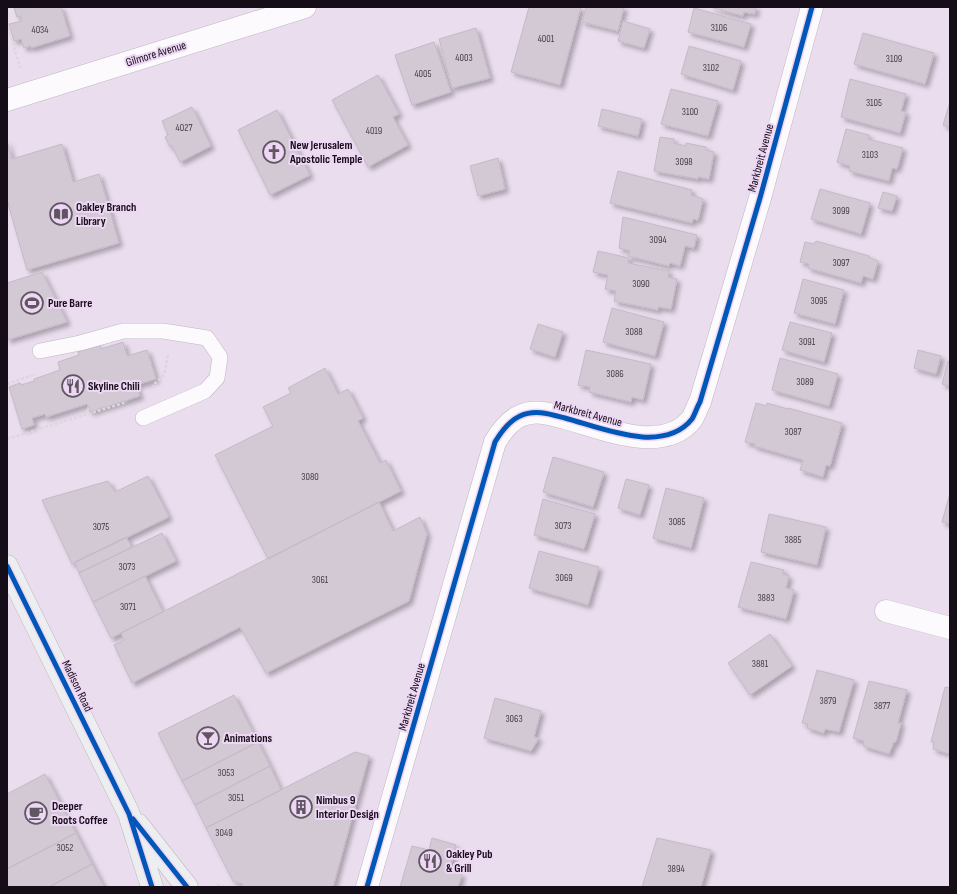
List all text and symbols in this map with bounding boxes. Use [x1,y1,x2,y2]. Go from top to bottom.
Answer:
house number: 3106 [711,22,727,34]
house number: 4034 [31,24,49,36]
house number: 4001 [538,33,555,45]
street label: Gilmore Avenue [124,38,188,70]
house number: 4003 [455,52,473,64]
house number: 3109 [886,53,902,65]
house number: 3102 [703,62,719,74]
house number: 4005 [414,68,432,80]
house number: 3105 [866,97,882,109]
house number: 3100 [682,106,698,118]
house number: 4027 [176,122,192,134]
street label: Markbreit Avenue [745,122,777,194]
house number: 4019 [366,125,382,137]
place label: New Jerusalem Apostolic Temple [289,138,362,167]
church icon: New Jerusalem Apostolic Temple [261,139,287,165]
house number: 3103 [862,149,878,161]
house number: 3098 [675,156,693,168]
place label: Oakley Branch Library [76,200,136,229]
library icon: Oakley Branch Library [48,201,74,227]
house number: 3099 [832,205,850,217]
house number: 3094 [649,234,667,246]
house number: 3097 [832,257,850,269]
house number: 3090 [632,278,650,290]
sports icon: Pure Barre [19,290,45,316]
house number: 3095 [810,295,828,307]
place label: Pure Barre [48,296,92,311]
house number: 3088 [625,326,643,338]
house number: 3091 [799,336,816,348]
house number: 3086 [606,368,624,380]
restaurant icon: Skyline Chili [60,373,86,399]
house number: 3089 [796,376,814,388]
place label: Skyline Chili [88,379,140,394]
street label: Markbreit Avenue [552,398,624,430]
house number: 3087 [785,426,802,438]
house number: 3080 [301,471,319,483]
house number: 3085 [668,516,686,528]
house number: 3073 [555,520,571,532]
house number: 3075 [93,521,109,533]
house number: 3885 [785,534,801,546]
house number: 3073 [119,561,135,573]
house number: 3069 [555,572,573,584]
house number: 3061 [312,574,329,586]
house number: 3883 [757,592,775,604]
house number: 3071 [120,601,137,613]
street label: Madison Road [58,658,96,714]
house number: 3881 [752,658,769,670]
street label: Markbreit Avenue [395,661,429,733]
house number: 3879 [820,695,836,707]
house number: 3877 [874,700,890,712]
house number: 3063 [505,713,523,725]
bar icon: Animations [195,725,221,751]
place label: Animations [223,731,272,746]
house number: 3053 [218,767,234,779]
house number: 3051 [228,792,245,804]
place label: Nimbus 9 Interior Design [316,793,379,822]
building icon: Nimbus 9 Interior Design [288,794,314,820]
place label: Deeper Roots Coffee [52,799,108,828]
cafe icon: Deeper Roots Coffee [23,800,49,826]
house number: 3049 [215,827,233,839]
house number: 3052 [57,842,73,854]
place label: Oakley Pub & Grill [446,847,492,876]
restaurant icon: Oakley Pub & Grill [417,848,443,874]
house number: 3894 [667,863,685,875]

